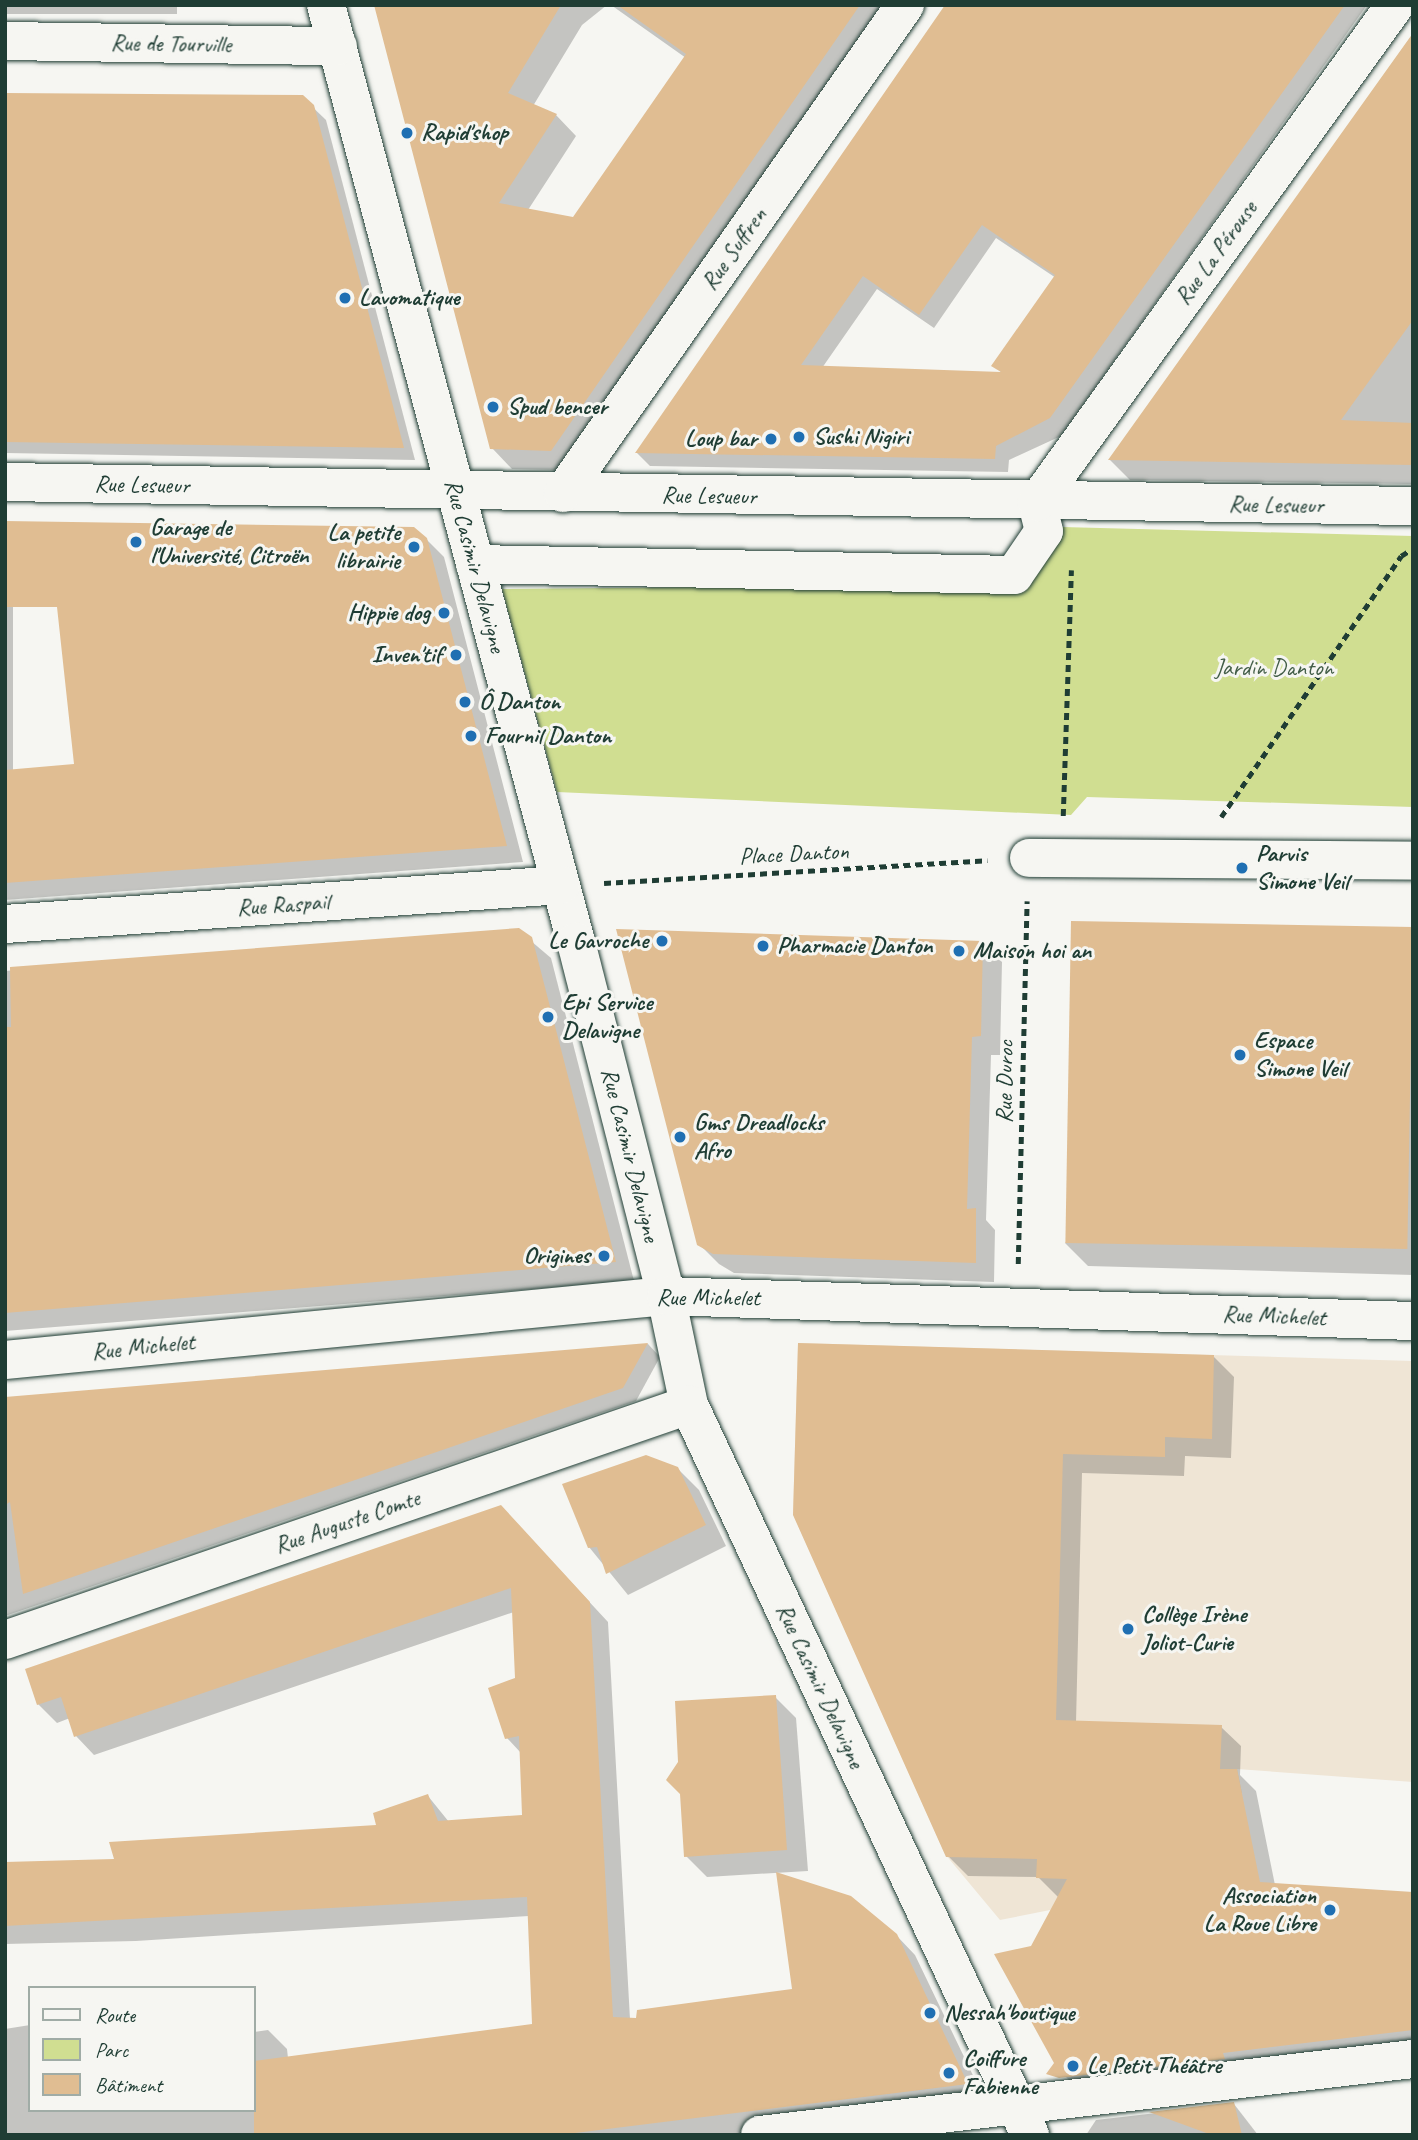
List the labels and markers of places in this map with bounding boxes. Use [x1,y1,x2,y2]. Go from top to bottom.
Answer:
place label: Rapid'shop [421,119,508,147]
marker: Rapid'shop [399,125,415,141]
place label: Lavomatique [359,284,459,312]
marker: Lavomatique [337,290,353,306]
place label: Spud bencer [507,393,608,421]
marker: Spud bencer [485,399,501,415]
place label: Sushi Nigiri [813,423,910,451]
place label: Loup bar [685,425,757,453]
marker: Sushi Nigiri [791,429,807,445]
marker: Loup bar [763,431,779,447]
place label: Garage de l'Université, Citroën [150,514,309,570]
place label: La petite librairie [328,519,400,575]
marker: Garage de l'Université, Citroën [128,534,144,550]
marker: La petite librairie [406,539,422,555]
place label: Hippie dog [348,599,430,627]
marker: Hippie dog [436,605,452,621]
place label: Inven'tif [372,641,442,669]
marker: Inven'tif [448,647,464,663]
place label: Ô Danton [479,688,560,716]
marker: Ô Danton [457,694,473,710]
place label: Fournil Danton [485,722,611,750]
marker: Fournil Danton [463,728,479,744]
place label: Parvis Simone Veil [1256,840,1348,896]
marker: Parvis Simone Veil [1234,860,1250,876]
place label: Le Gavroche [548,927,648,955]
place label: Pharmacie Danton [777,932,933,960]
marker: Le Gavroche [654,933,670,949]
place label: Maison hoi an [973,937,1092,965]
marker: Pharmacie Danton [755,938,771,954]
marker: Maison hoi an [951,943,967,959]
place label: Epi Service Delavigne [562,989,652,1045]
marker: Epi Service Delavigne [540,1009,556,1025]
place label: Espace Simone Veil [1254,1027,1346,1083]
marker: Espace Simone Veil [1232,1047,1248,1063]
place label: Gms Dreadlocks Afro [694,1109,824,1165]
marker: Gms Dreadlocks Afro [672,1129,688,1145]
place label: Origines [524,1242,590,1270]
marker: Origines [596,1248,612,1264]
place label: Collège Irène Joliot-Curie [1142,1601,1246,1657]
marker: Collège Irène Joliot-Curie [1120,1621,1136,1637]
place label: Association La Roue Libre [1203,1882,1316,1938]
marker: Association La Roue Libre [1322,1902,1338,1918]
place label: Nessah'boutique [944,1999,1074,2027]
marker: Nessah'boutique [922,2005,938,2021]
place label: Coiffure Fabienne [963,2045,1038,2101]
place label: Le Petit Théâtre [1087,2052,1222,2080]
marker: Le Petit Théâtre [1065,2058,1081,2074]
marker: Coiffure Fabienne [941,2065,957,2081]

